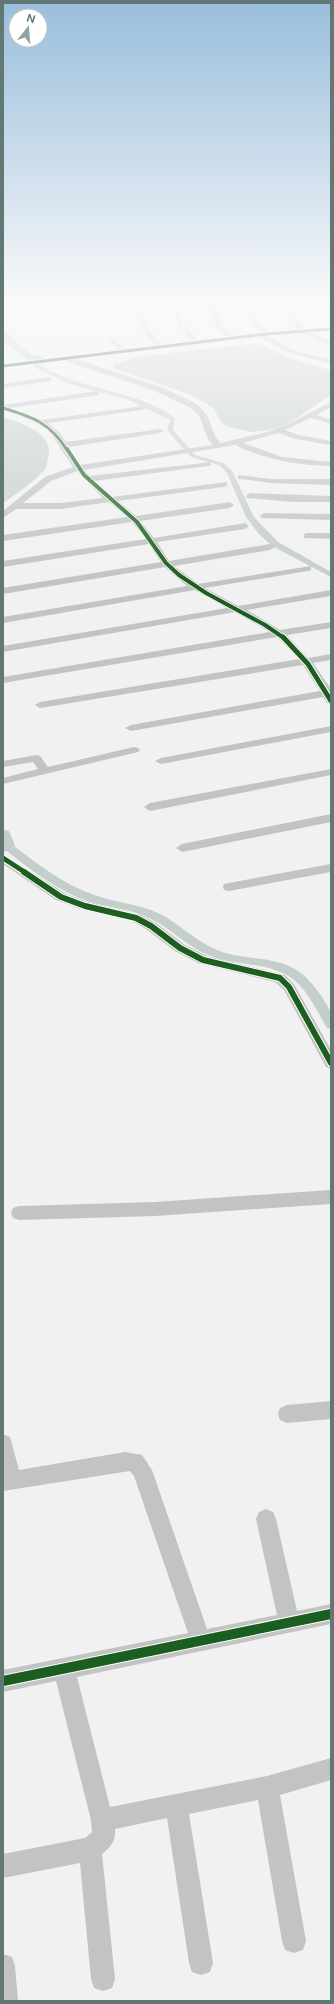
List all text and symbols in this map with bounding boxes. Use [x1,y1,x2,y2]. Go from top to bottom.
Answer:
north arrow [8,8,48,48]
text: N [25,11,37,25]

